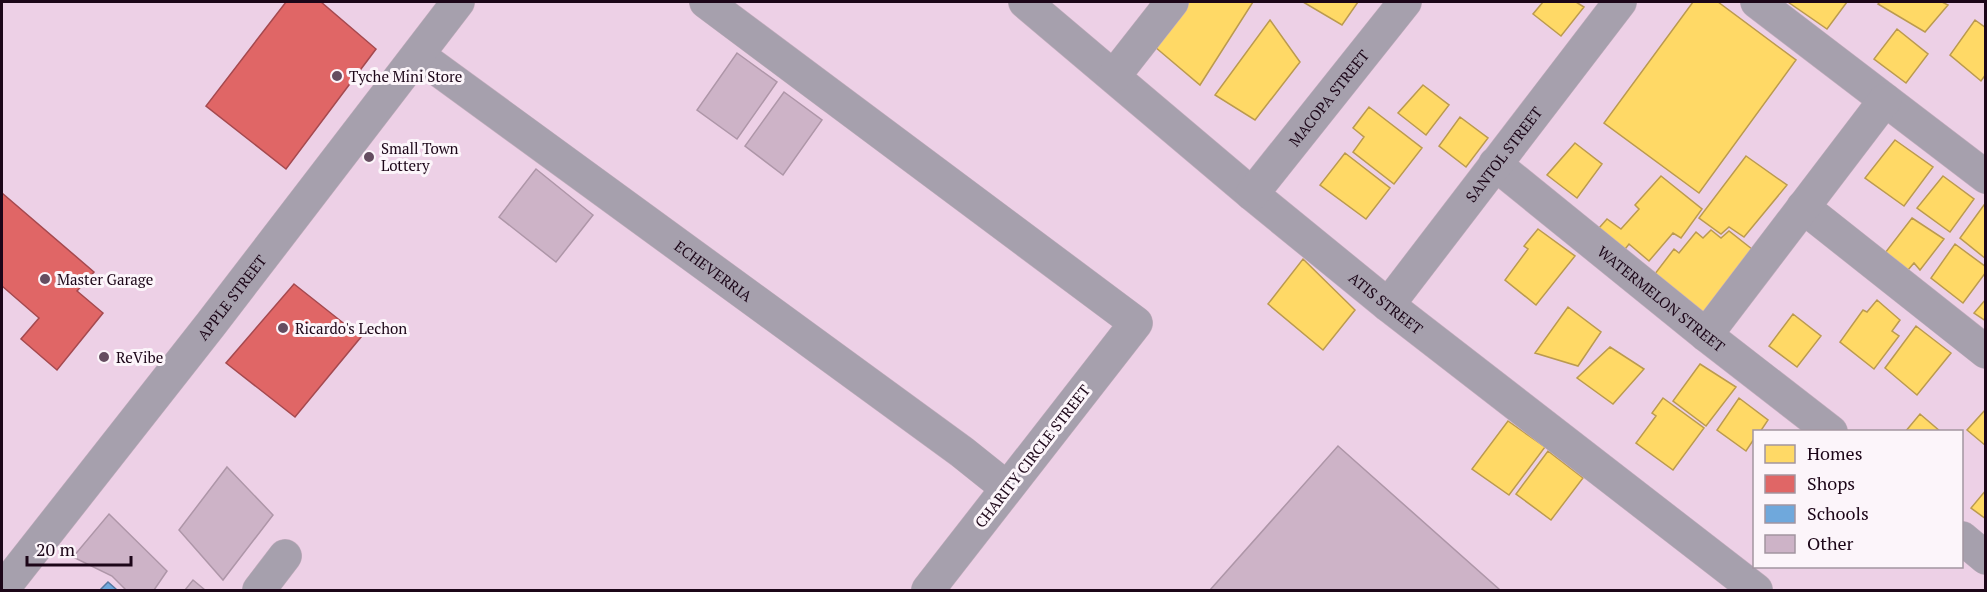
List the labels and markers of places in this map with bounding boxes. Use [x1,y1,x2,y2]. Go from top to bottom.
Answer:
place label: Tyche Mini Store [349,66,462,86]
marker: Tyche Mini Store [330,69,344,83]
place label: Small Town Lottery [381,138,459,175]
marker: Small Town Lottery [362,150,376,164]
place label: Master Garage [57,269,153,289]
marker: Master Garage [38,272,52,286]
place label: Ricardo's Lechon [295,318,407,338]
marker: Ricardo's Lechon [276,321,290,335]
place label: ReVibe [116,347,163,367]
marker: ReVibe [97,350,111,364]

